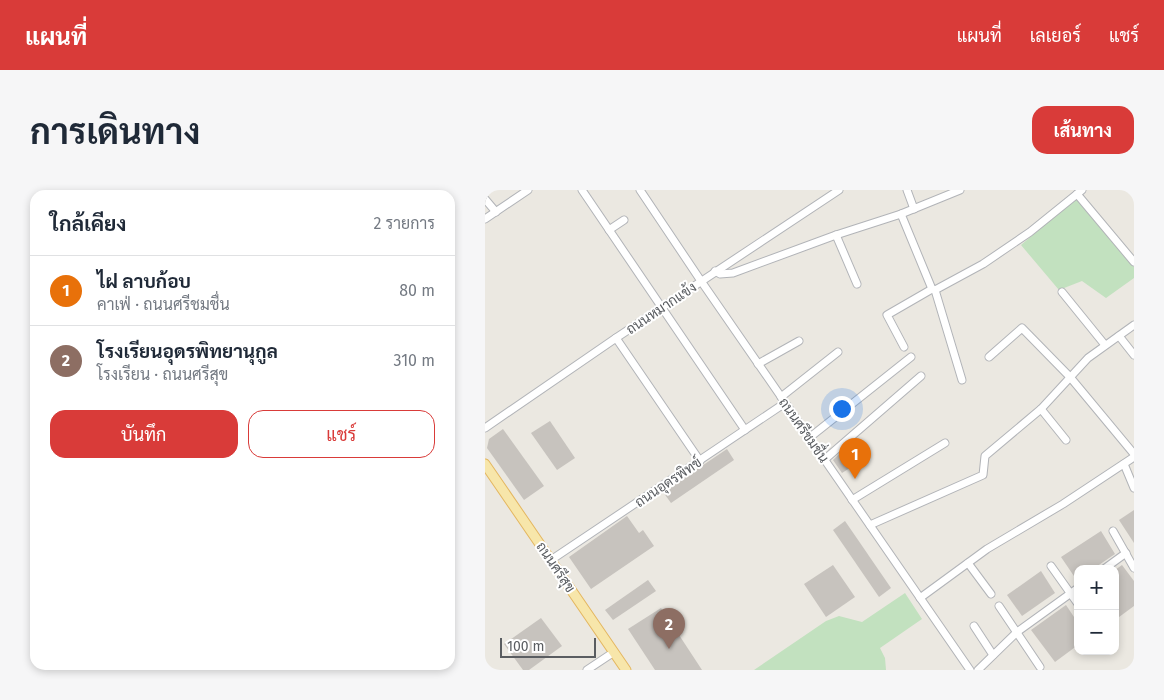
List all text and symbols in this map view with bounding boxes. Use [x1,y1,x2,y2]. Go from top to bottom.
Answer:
text: แผนที่ [25,23,87,51]
text: แผนที่ [957,25,1002,47]
text: เลเยอร์ [1030,25,1081,47]
text: แชร์ [1109,25,1139,47]
button: เส้นทาง [1032,106,1134,154]
text: การเดินทาง [30,111,200,153]
text: ใกล้เคียง [50,211,126,237]
text: 2 รายการ [373,214,435,233]
text: ไฝ ลาบก้อบ [97,270,191,293]
street label: ถนนหมากแข้ง [622,278,700,338]
text: 1 [62,281,70,300]
text: 80 m [399,281,435,300]
text: คาเฟ่ · ถนนศรีชมชื่น [97,295,230,314]
text: โรงเรียนอุดรพิทยานุกูล [97,340,278,363]
text: 2 [62,351,70,370]
text: 310 m [394,351,435,370]
text: โรงเรียน · ถนนศรีสุข [97,365,228,384]
street label: ถนนศรีชมชื่น [775,392,836,466]
your location [829,396,855,422]
button: บันทึก [50,410,238,458]
button: แชร์ [248,410,435,458]
pin: 1 [839,438,871,479]
street label: ถนนอุดรพิทข์ [631,453,705,512]
street label: ถนนศรีสุข [532,538,580,596]
map controls [1074,565,1119,655]
button: + [1074,565,1119,610]
pin: 2 [653,608,685,649]
button: − [1074,610,1119,655]
scale bar [500,635,596,658]
text: 100 m [507,638,544,655]

